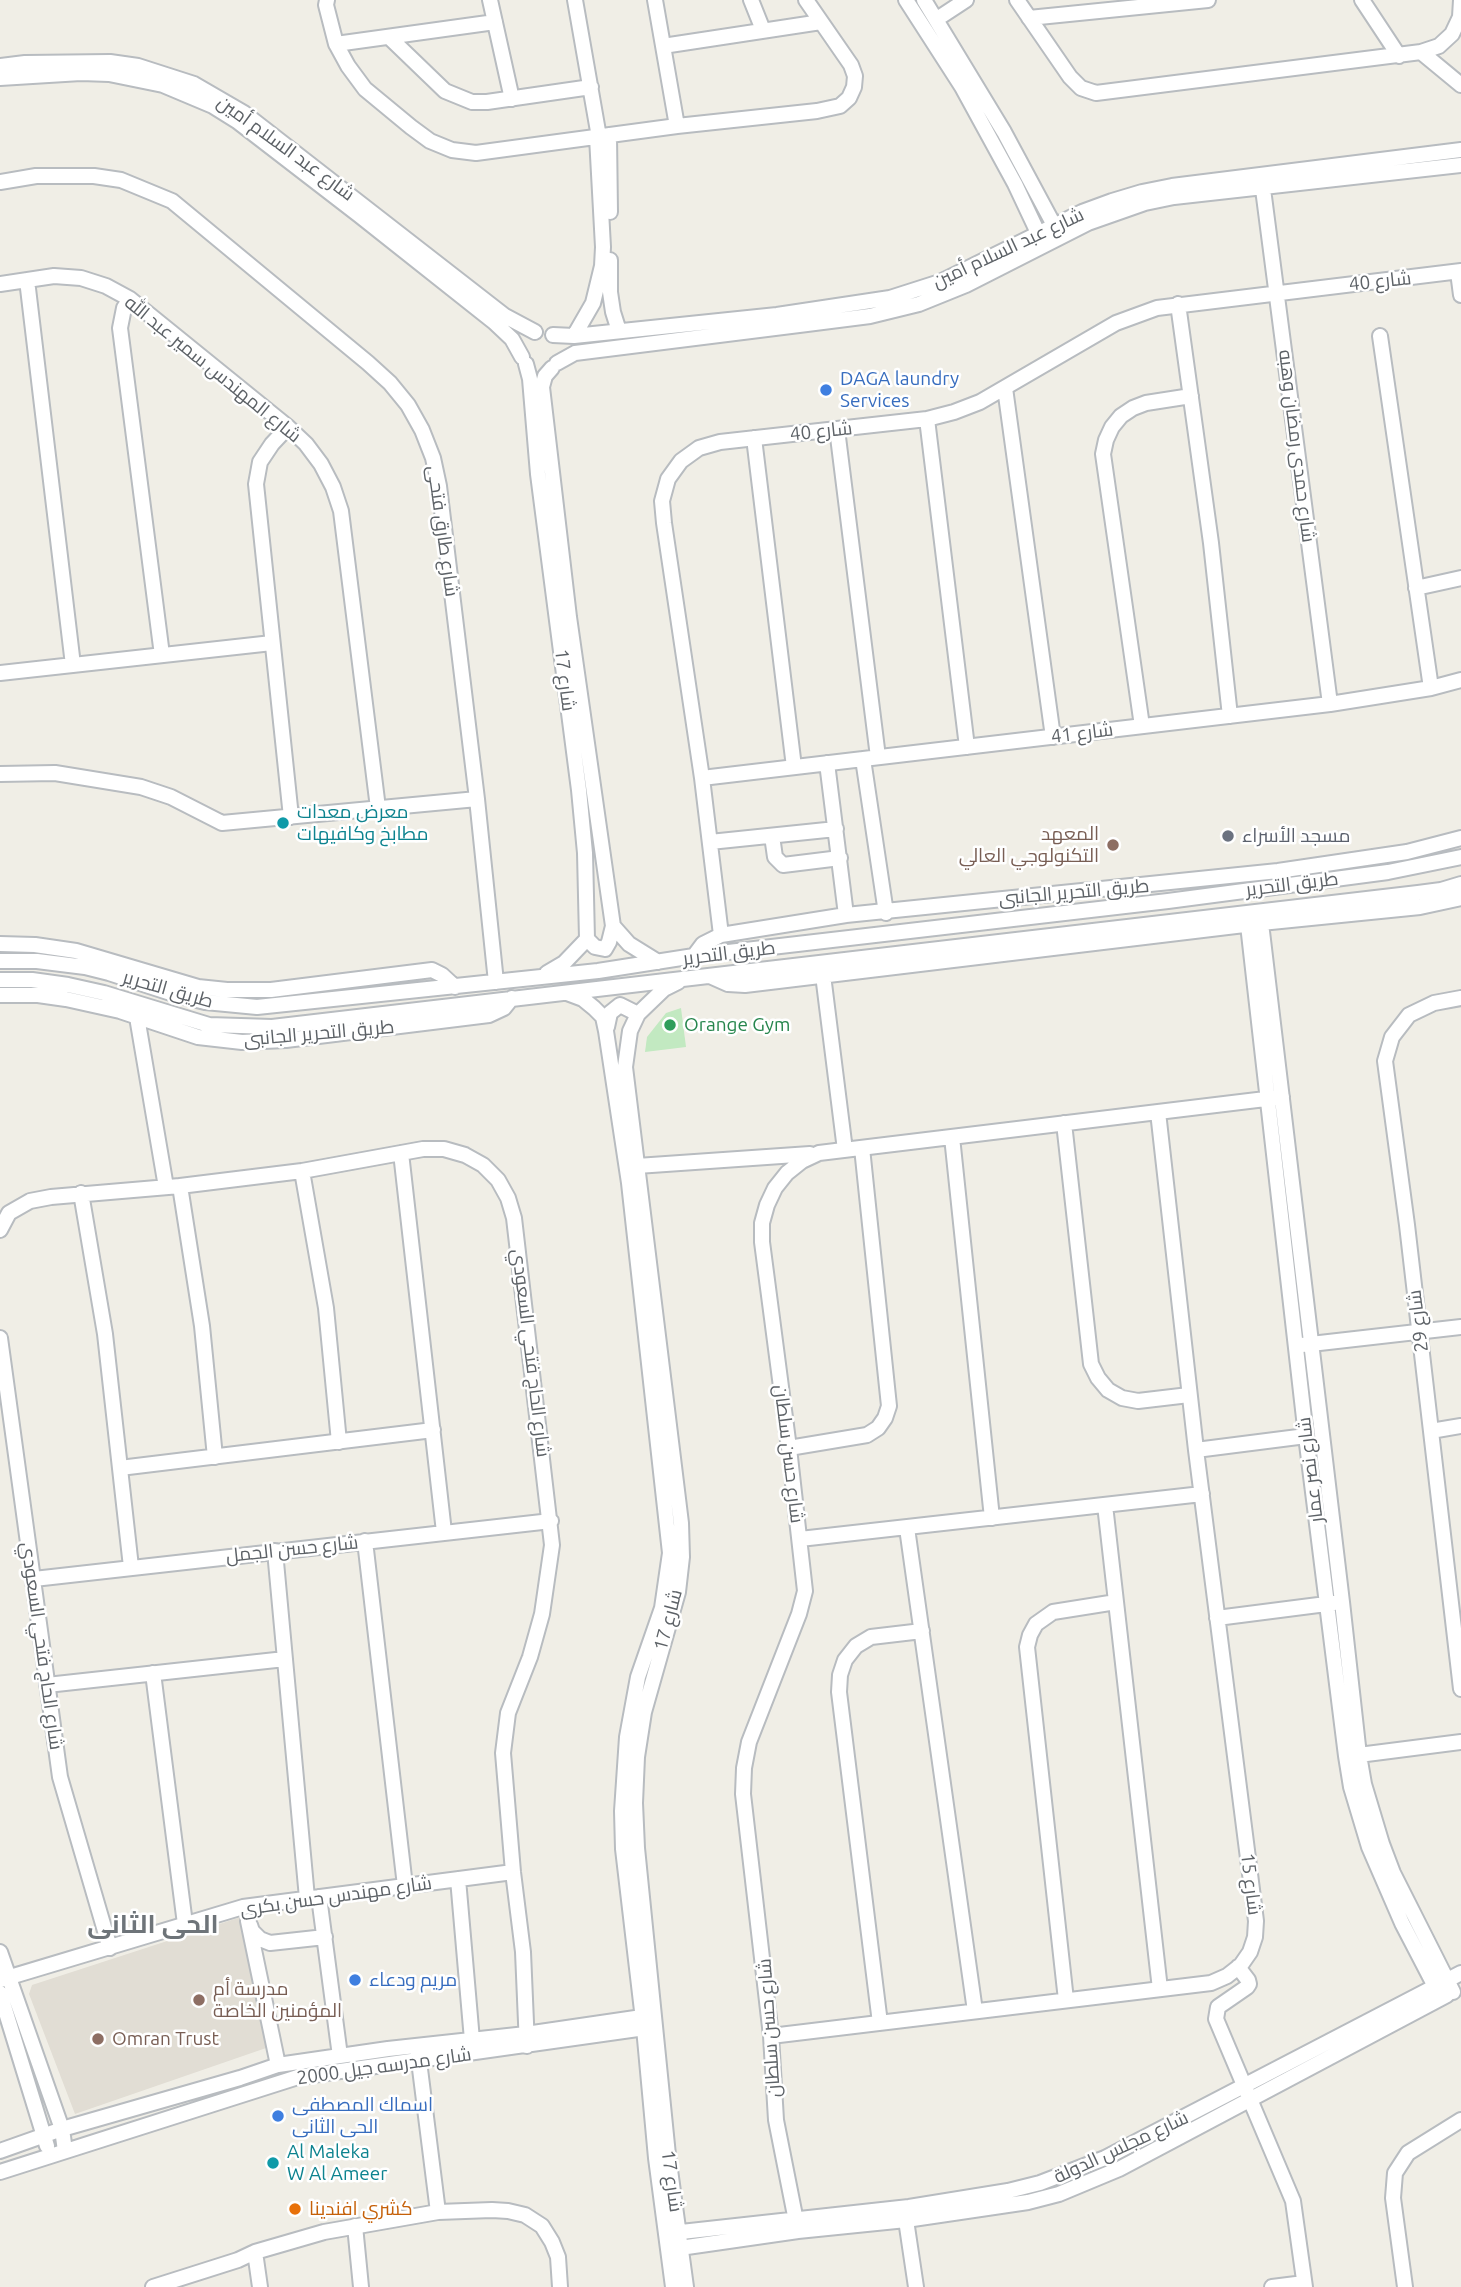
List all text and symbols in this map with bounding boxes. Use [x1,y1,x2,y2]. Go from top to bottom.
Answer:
street label: شارع عبد السلام أمين [213,90,359,206]
street label: شارع عبد السلام أمين [929,203,1087,293]
street label: شارع 40 [1348,266,1412,296]
street label: شارع المهندس سمير عبد الله [120,291,306,447]
street label: شارع حمدى رمضان وهبه [1274,348,1320,544]
place label: DAGA laundry Services [840,368,959,412]
marker: DAGA laundry Services [818,382,834,398]
street label: شارع 40 [789,416,853,446]
street label: شارع طارق فتحى [423,464,463,598]
street label: شارع 17 [550,648,580,712]
street label: شارع 41 [1050,718,1114,748]
place label: معرض معدات مطابخ وكافيهات [297,801,428,845]
marker: معرض معدات مطابخ وكافيهات [275,815,291,831]
place label: المعهد التكنولوجي العالي [959,823,1099,867]
place label: مسجد الأسراء [1242,825,1350,847]
marker: مسجد الأسراء [1220,828,1236,844]
marker: المعهد التكنولوجي العالي [1105,837,1121,853]
street label: طريق التحرير [1244,867,1340,901]
street label: طريق التحرير الجانبى [998,874,1150,910]
street label: طريق التحرير [681,936,777,970]
street label: طريق التحرير [120,965,216,1013]
place label: Orange Gym [684,1014,790,1036]
street label: طريق التحرير الجانبى [243,1015,395,1051]
marker: Orange Gym [662,1017,678,1033]
street label: شارع الحاج فتحي السعودي [507,1248,555,1458]
street label: شارع 29 [1403,1289,1433,1353]
street label: شارع حسن سلطان [769,1383,809,1525]
street label: شارع نصر عمار [1292,1416,1328,1524]
street label: شارع حسن الجمل [225,1531,359,1567]
street label: شارع الحاج فتحي السعودي [16,1541,68,1751]
street label: شارع 17 [649,1587,687,1653]
street label: شارع 15 [1236,1852,1266,1916]
street label: شارع مهندس حسن بكرى [239,1871,433,1921]
district label: الحى الثانى [87,1908,219,1940]
street label: شارع حسن سلطان [753,1958,785,2098]
place label: مريم ودعاء [369,1969,457,1991]
marker: مريم ودعاء [347,1972,363,1988]
place label: مدرسة أم المؤمنين الخاصة [213,1978,342,2022]
marker: مدرسة أم المؤمنين الخاصة [191,1992,207,2008]
place label: Omran Trust [112,2028,219,2050]
marker: Omran Trust [90,2031,106,2047]
street label: شارع مدرسه جيل 2000 [295,2042,473,2090]
place label: اسماك المصطفى الحى الثانى [292,2094,433,2138]
street label: شارع مجلس الدولة [1050,2106,1192,2188]
marker: اسماك المصطفى الحى الثانى [270,2108,286,2124]
place label: Al Maleka W Al Ameer [287,2141,388,2185]
street label: شارع 17 [656,2148,688,2214]
marker: Al Maleka W Al Ameer [265,2155,281,2171]
place label: كشري افندينا [309,2198,413,2220]
marker: كشري افندينا [287,2201,303,2217]

